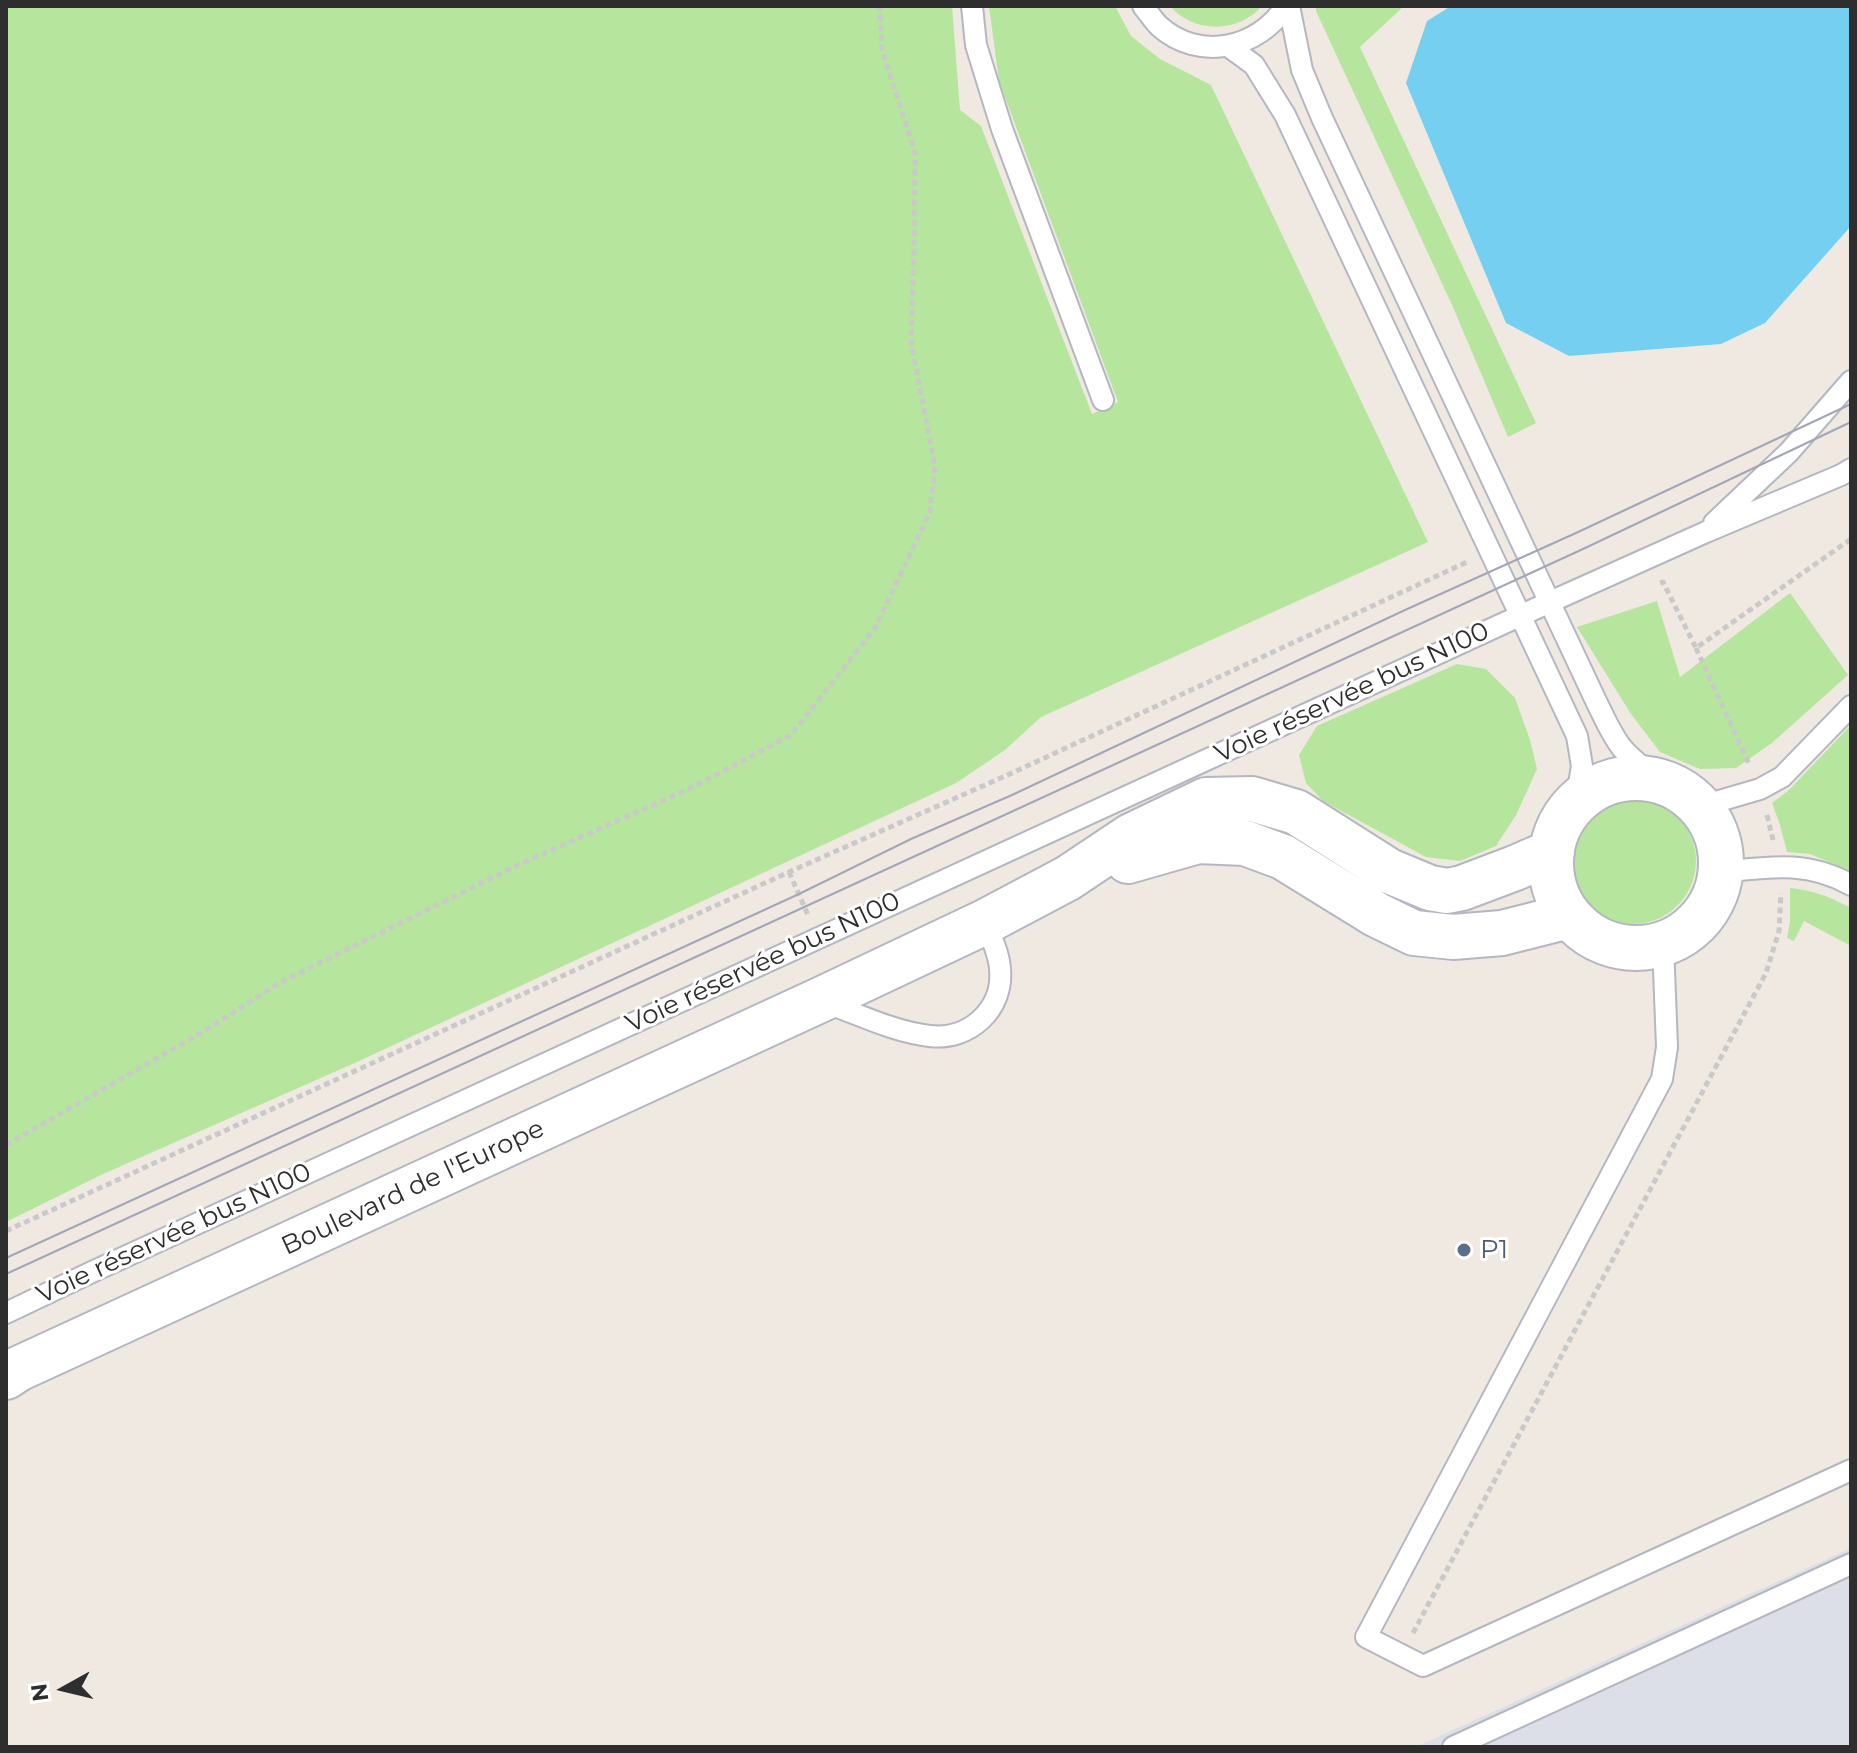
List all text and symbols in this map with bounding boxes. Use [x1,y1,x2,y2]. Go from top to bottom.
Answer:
street label: Voie réservée bus N100 [1210,616,1494,770]
street label: Voie réservée bus N100 [621,886,905,1040]
street label: Boulevard de l'Europe [277,1113,549,1263]
street label: Voie réservée bus N100 [32,1157,316,1311]
place label: P1 [1480,1234,1508,1266]
marker: P1 [1455,1241,1473,1259]
north arrow [24,1649,104,1729]
text: N [25,1682,54,1703]

